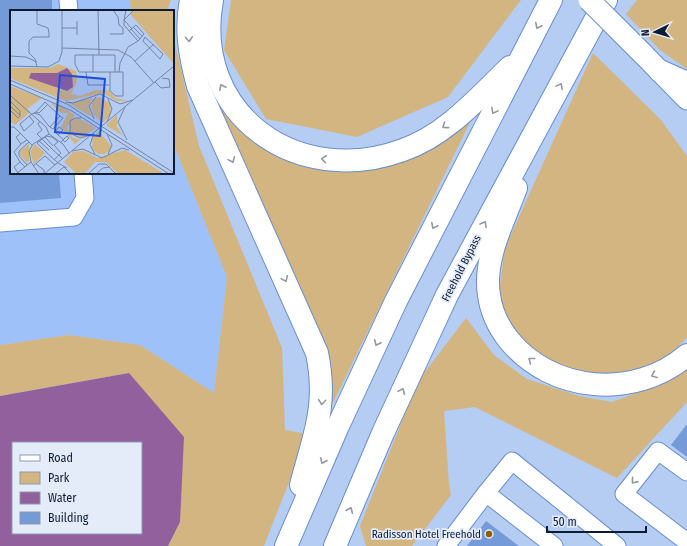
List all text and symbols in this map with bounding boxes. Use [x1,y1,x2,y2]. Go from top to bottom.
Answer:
inset map [10,10,174,174]
north arrow [635,12,675,52]
one-way arrow [535,21,543,29]
text: N [639,29,652,37]
one-way arrow [184,36,193,42]
one-way arrow [555,83,563,90]
one-way arrow [219,84,227,91]
one-way arrow [491,107,498,114]
one-way arrow [443,121,450,128]
one-way arrow [320,155,327,164]
one-way arrow [227,156,235,164]
one-way arrow [479,221,486,228]
one-way arrow [431,222,439,230]
street label: Freehold Bypass [439,232,484,304]
one-way arrow [280,275,288,282]
one-way arrow [374,339,382,346]
one-way arrow [528,358,535,365]
one-way arrow [651,370,658,378]
one-way arrow [397,387,405,395]
one-way arrow [317,399,326,405]
legend [12,442,142,534]
text: Road [48,451,73,465]
one-way arrow [320,457,328,465]
text: Park [48,471,70,485]
one-way arrow [631,476,638,483]
text: Water [48,491,77,505]
one-way arrow [345,507,353,514]
scale bar [547,508,646,534]
text: Building [48,511,89,525]
text: 50 m [553,515,577,529]
place label: Radisson Hotel Freehold [372,528,481,541]
marker: Radisson Hotel Freehold [484,529,494,539]

